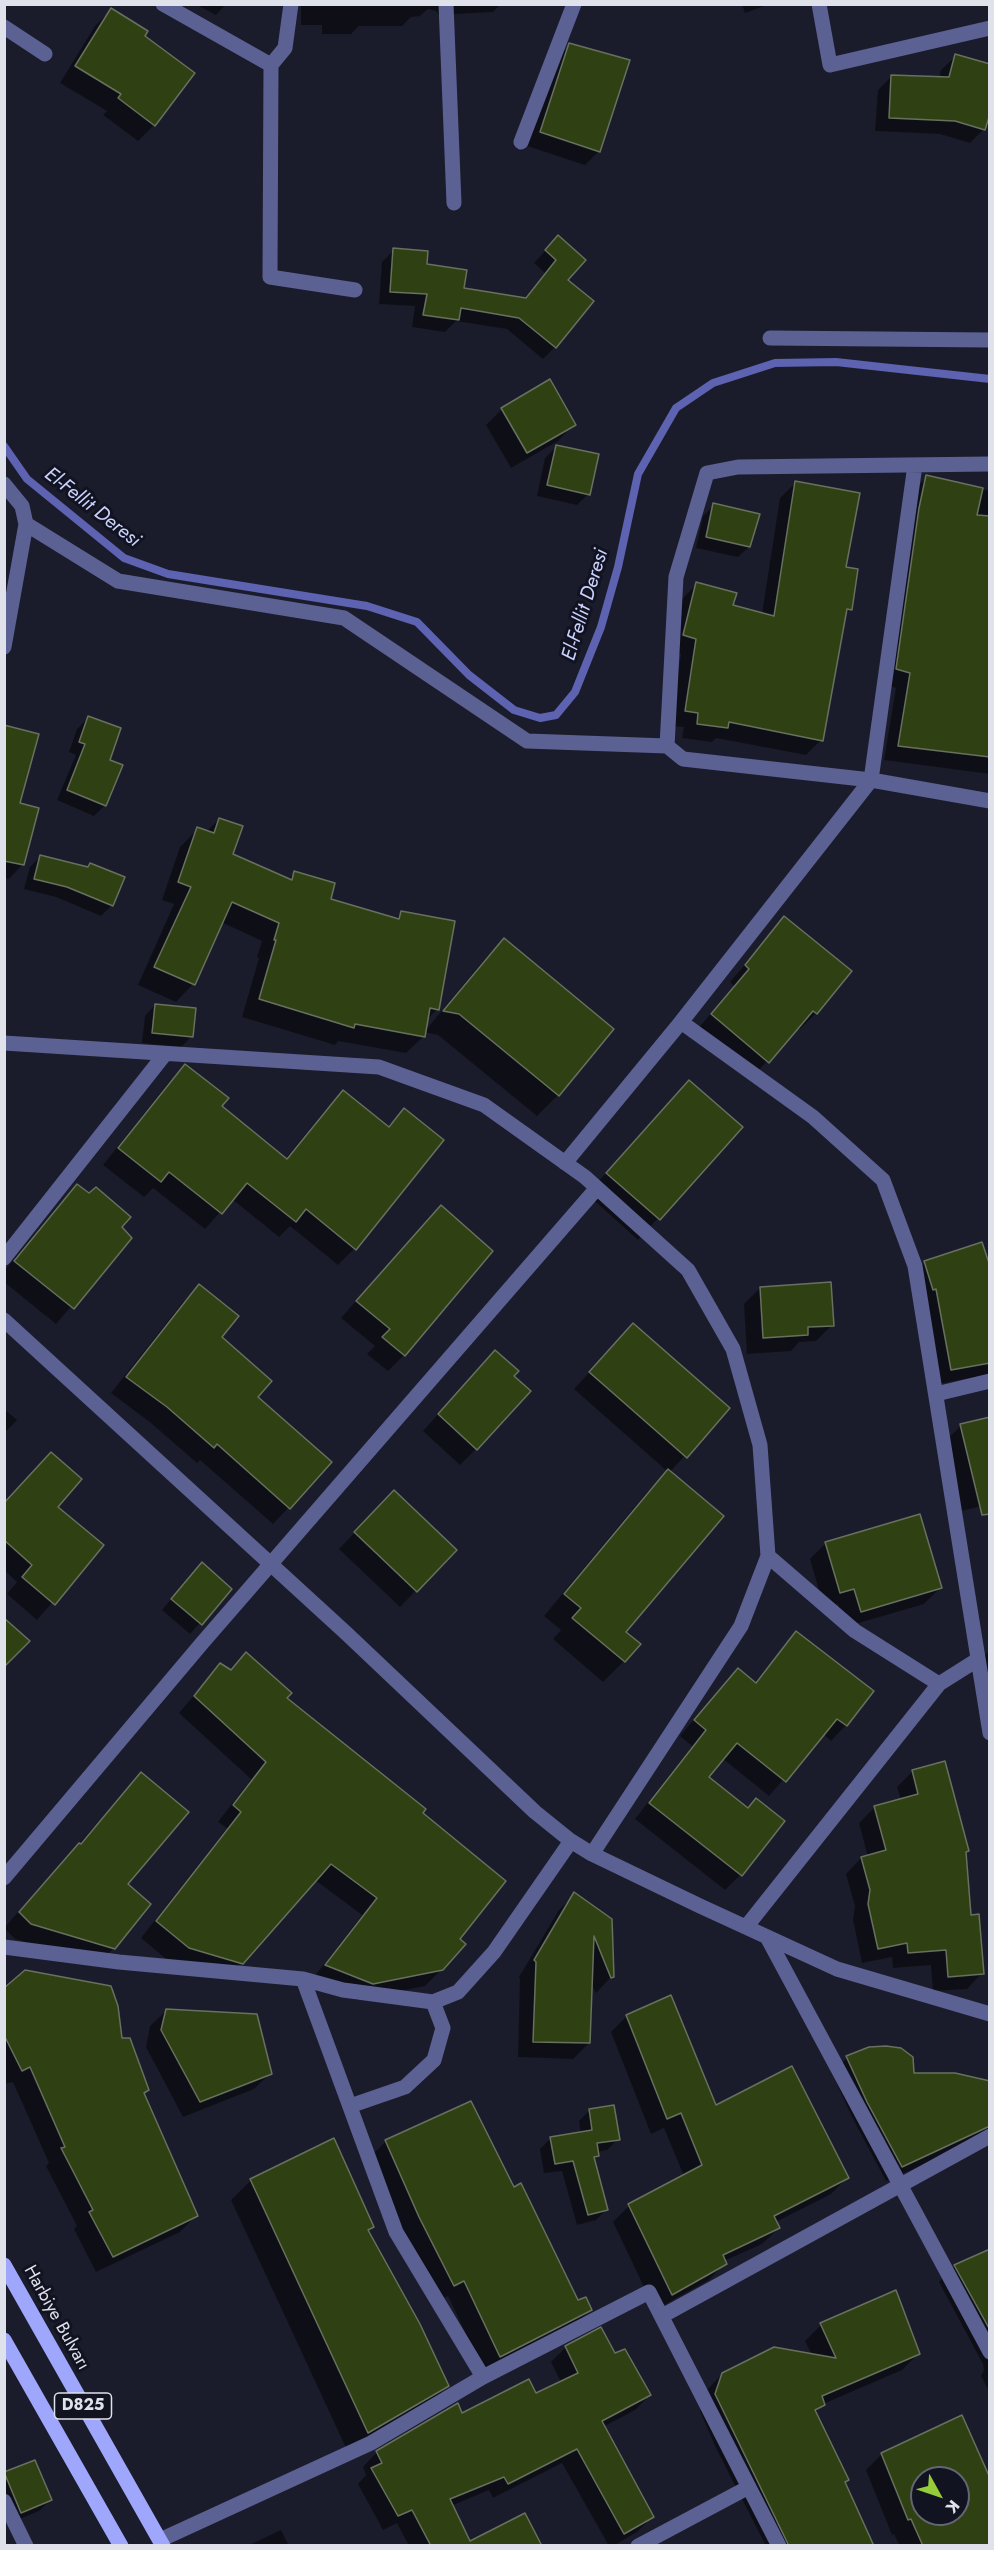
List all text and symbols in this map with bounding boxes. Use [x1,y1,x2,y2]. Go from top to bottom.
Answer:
water label: El-Fellit Deresi [39,463,145,553]
water label: El-Fellit Deresi [558,546,614,664]
street label: Harbiye Bulvarı [18,2262,94,2374]
road number: D825 [54,2393,112,2419]
north arrow [910,2466,970,2526]
text: K [940,2495,965,2518]

